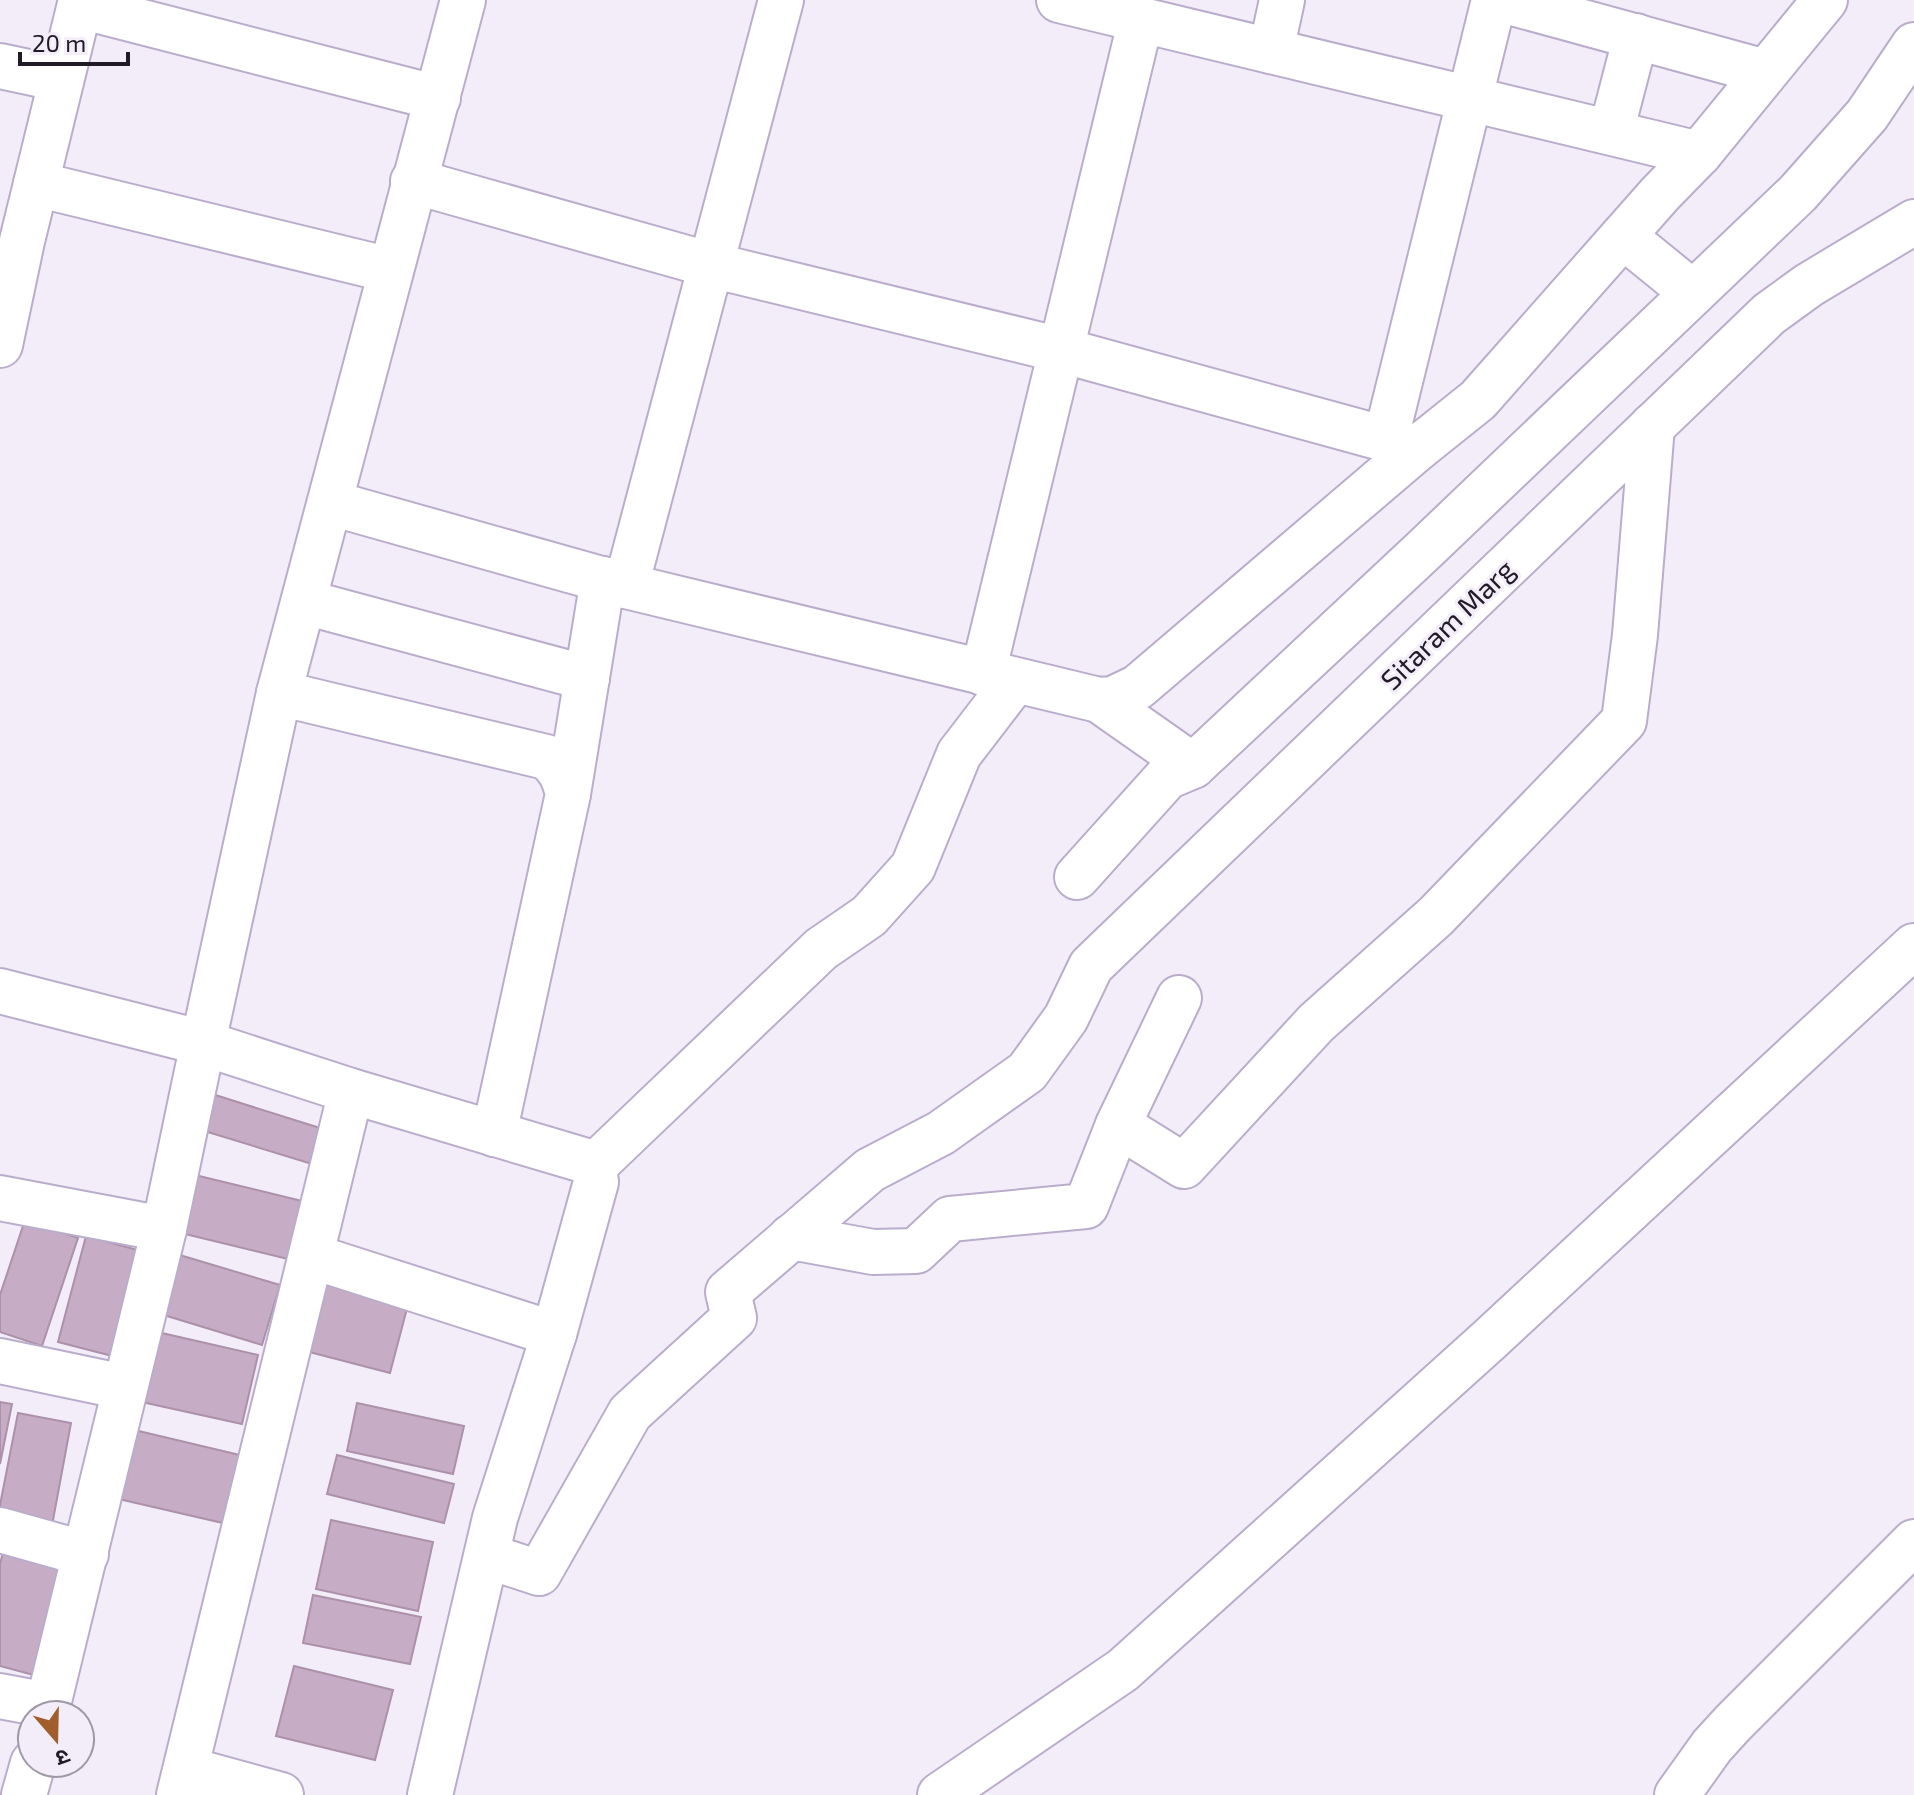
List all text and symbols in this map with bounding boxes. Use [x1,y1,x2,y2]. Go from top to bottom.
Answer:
scale bar [20,16,128,66]
text: 20 m [32,28,86,57]
street label: Sitaram Marg [1373,552,1521,696]
north arrow [16,1699,96,1779]
text: उ [52,1744,74,1774]

